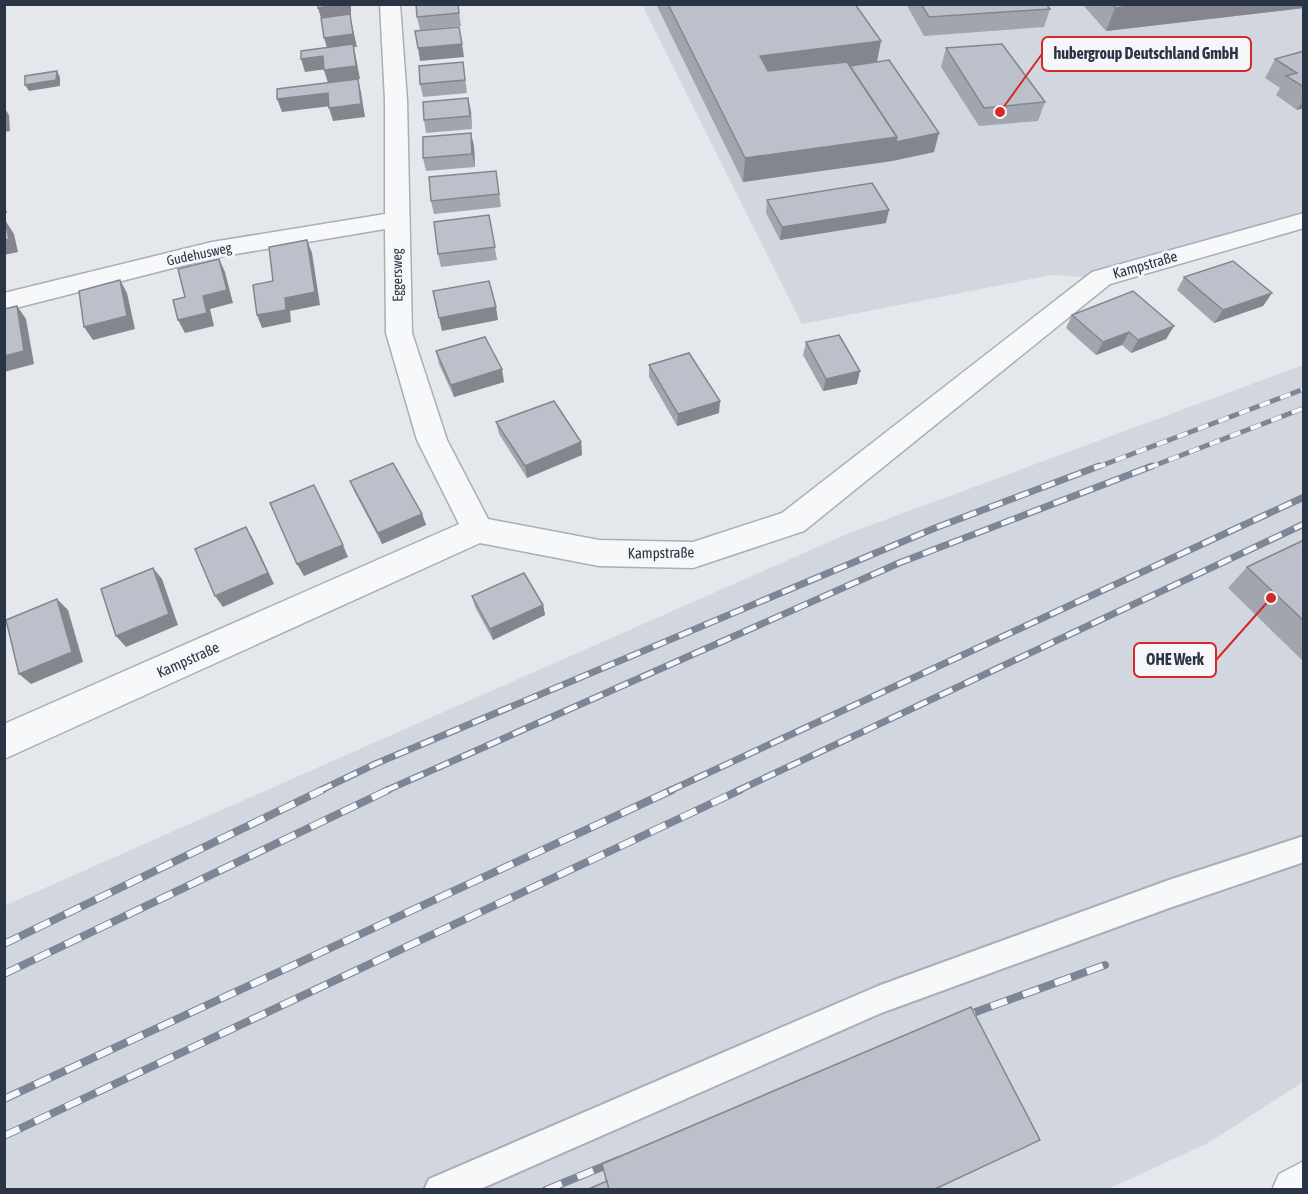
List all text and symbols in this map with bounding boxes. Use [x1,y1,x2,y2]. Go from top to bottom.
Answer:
callout: hubergroup Deutschland GmbH [1042,37,1251,71]
text: hubergroup Deutschland GmbH [1053,44,1239,62]
street label: Gudehusweg [165,239,233,269]
street label: Kampstraße [1111,247,1179,282]
street label: Eggersweg [389,248,405,302]
street label: Kampstraße [628,543,695,562]
street label: Kampstraße [154,638,222,681]
callout: OHE Werk [1134,643,1216,677]
text: OHE Werk [1146,650,1205,668]

